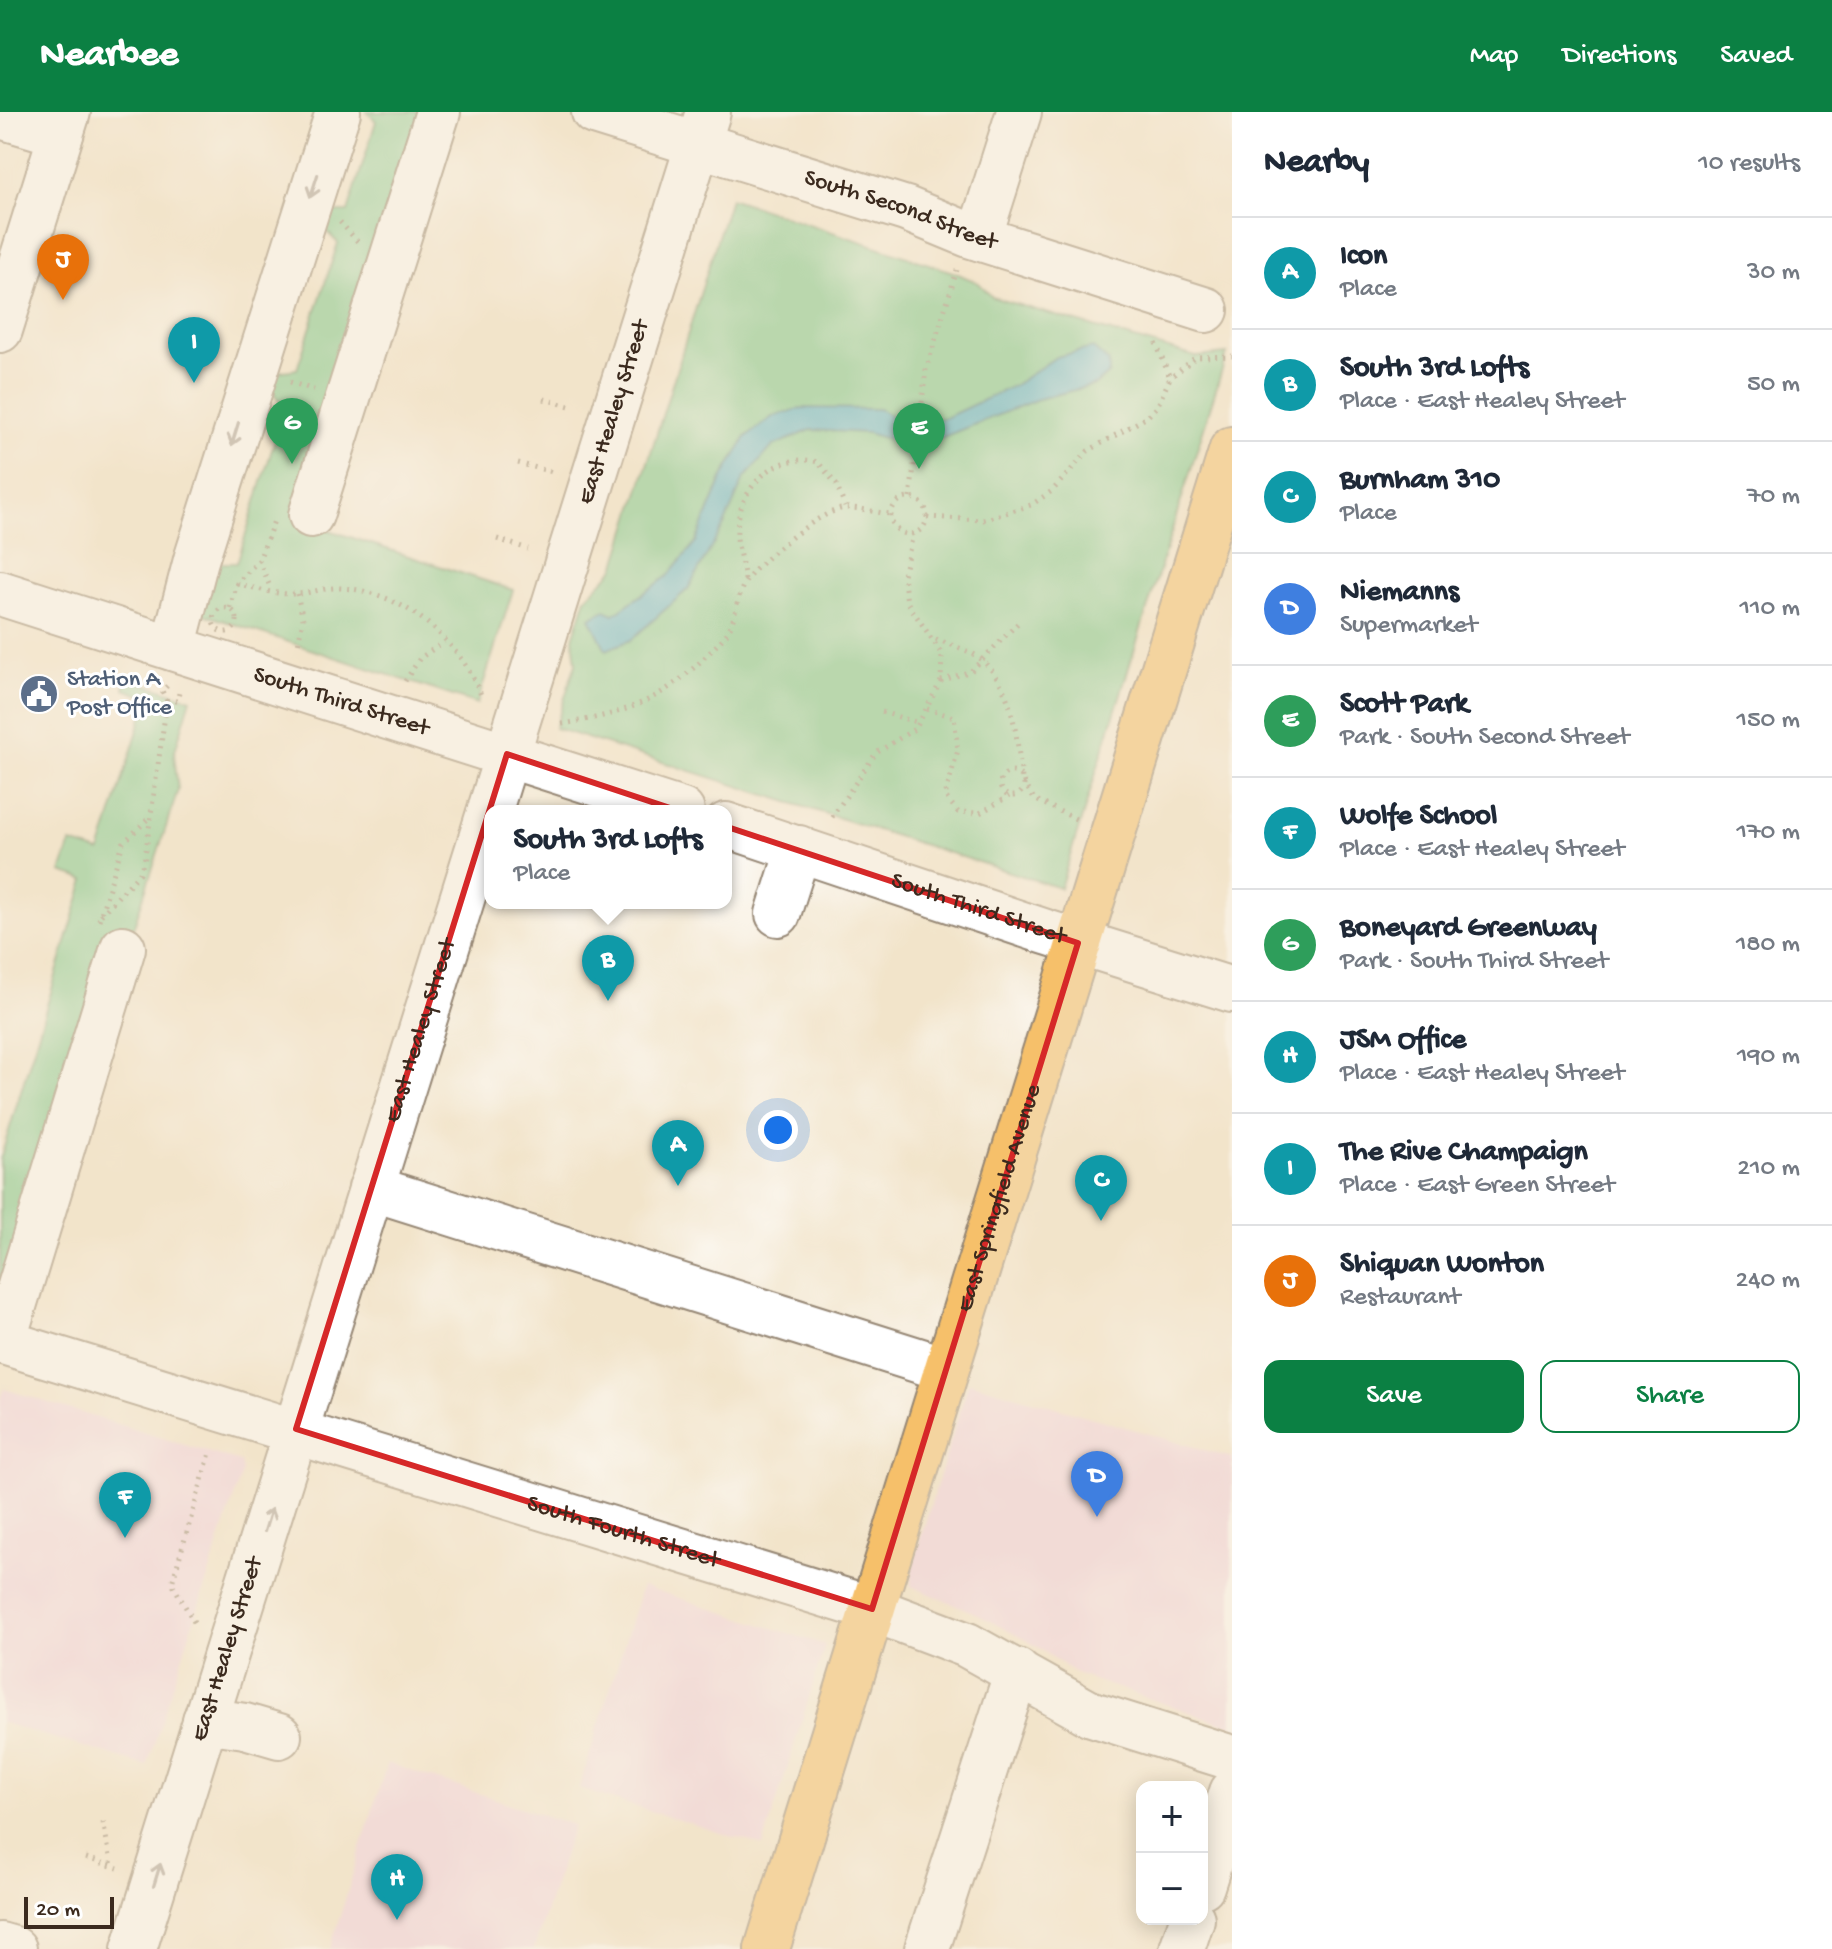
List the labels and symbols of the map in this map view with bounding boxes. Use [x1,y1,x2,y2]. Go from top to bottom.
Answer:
street label: South Second Street [800,164,1003,258]
one-way arrow [306,173,320,198]
pin: J [37,234,89,300]
street label: East Healey Street [572,315,657,508]
pin: I [168,317,220,383]
pin: G [266,398,318,464]
pin: E [893,403,945,469]
one-way arrow [227,421,241,446]
street label: South Third Street [250,660,435,744]
place label: Station A Post Office [66,666,173,723]
public building icon: Station A Post Office [18,673,60,715]
street label: South Third Street [887,867,1072,952]
street label: East Healey Street [379,933,464,1126]
pin: B [582,935,634,1001]
street label: East Springfield Avenue [951,1080,1049,1316]
your location [758,1110,798,1150]
pin: A [652,1120,704,1186]
pin: C [1075,1155,1127,1221]
pin: D [1071,1451,1123,1517]
pin: F [99,1472,151,1538]
street label: South Fourth Street [523,1489,725,1576]
one-way arrow [261,1507,276,1533]
street label: East Healey Street [185,1552,271,1745]
pin: H [371,1854,423,1920]
one-way arrow [150,1862,165,1888]
scale bar [24,1893,114,1929]

